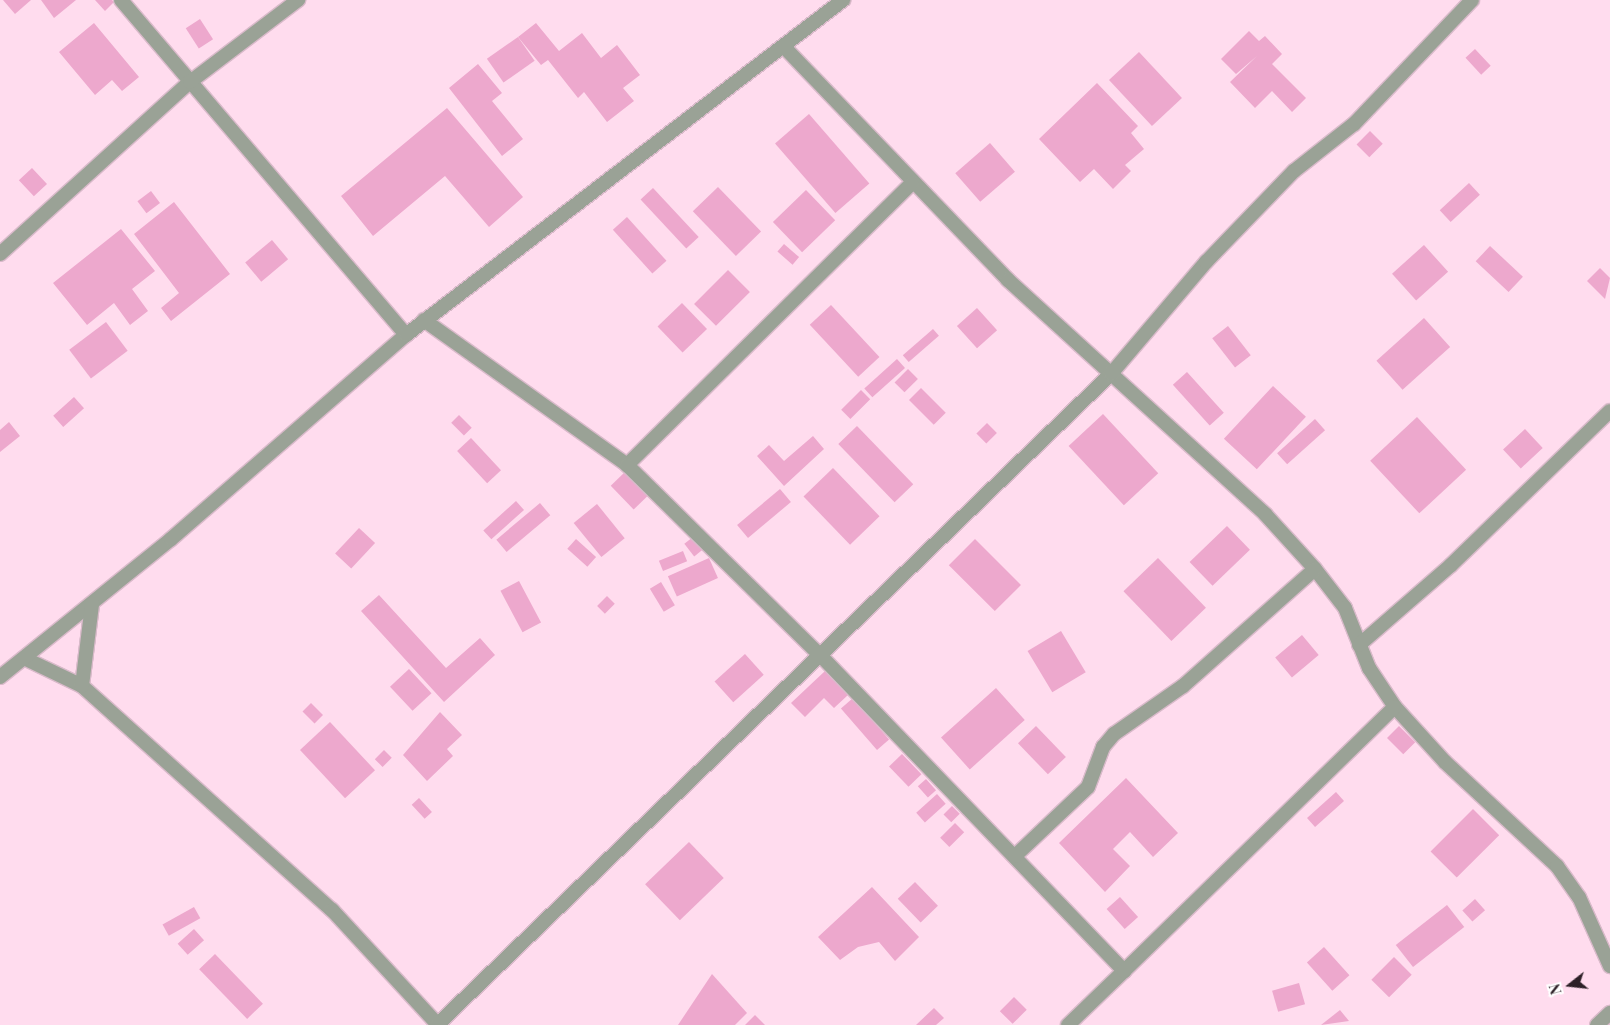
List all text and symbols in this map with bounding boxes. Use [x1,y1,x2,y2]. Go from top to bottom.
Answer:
north arrow [1545,960,1595,1010]
text: N [1545,982,1566,997]

